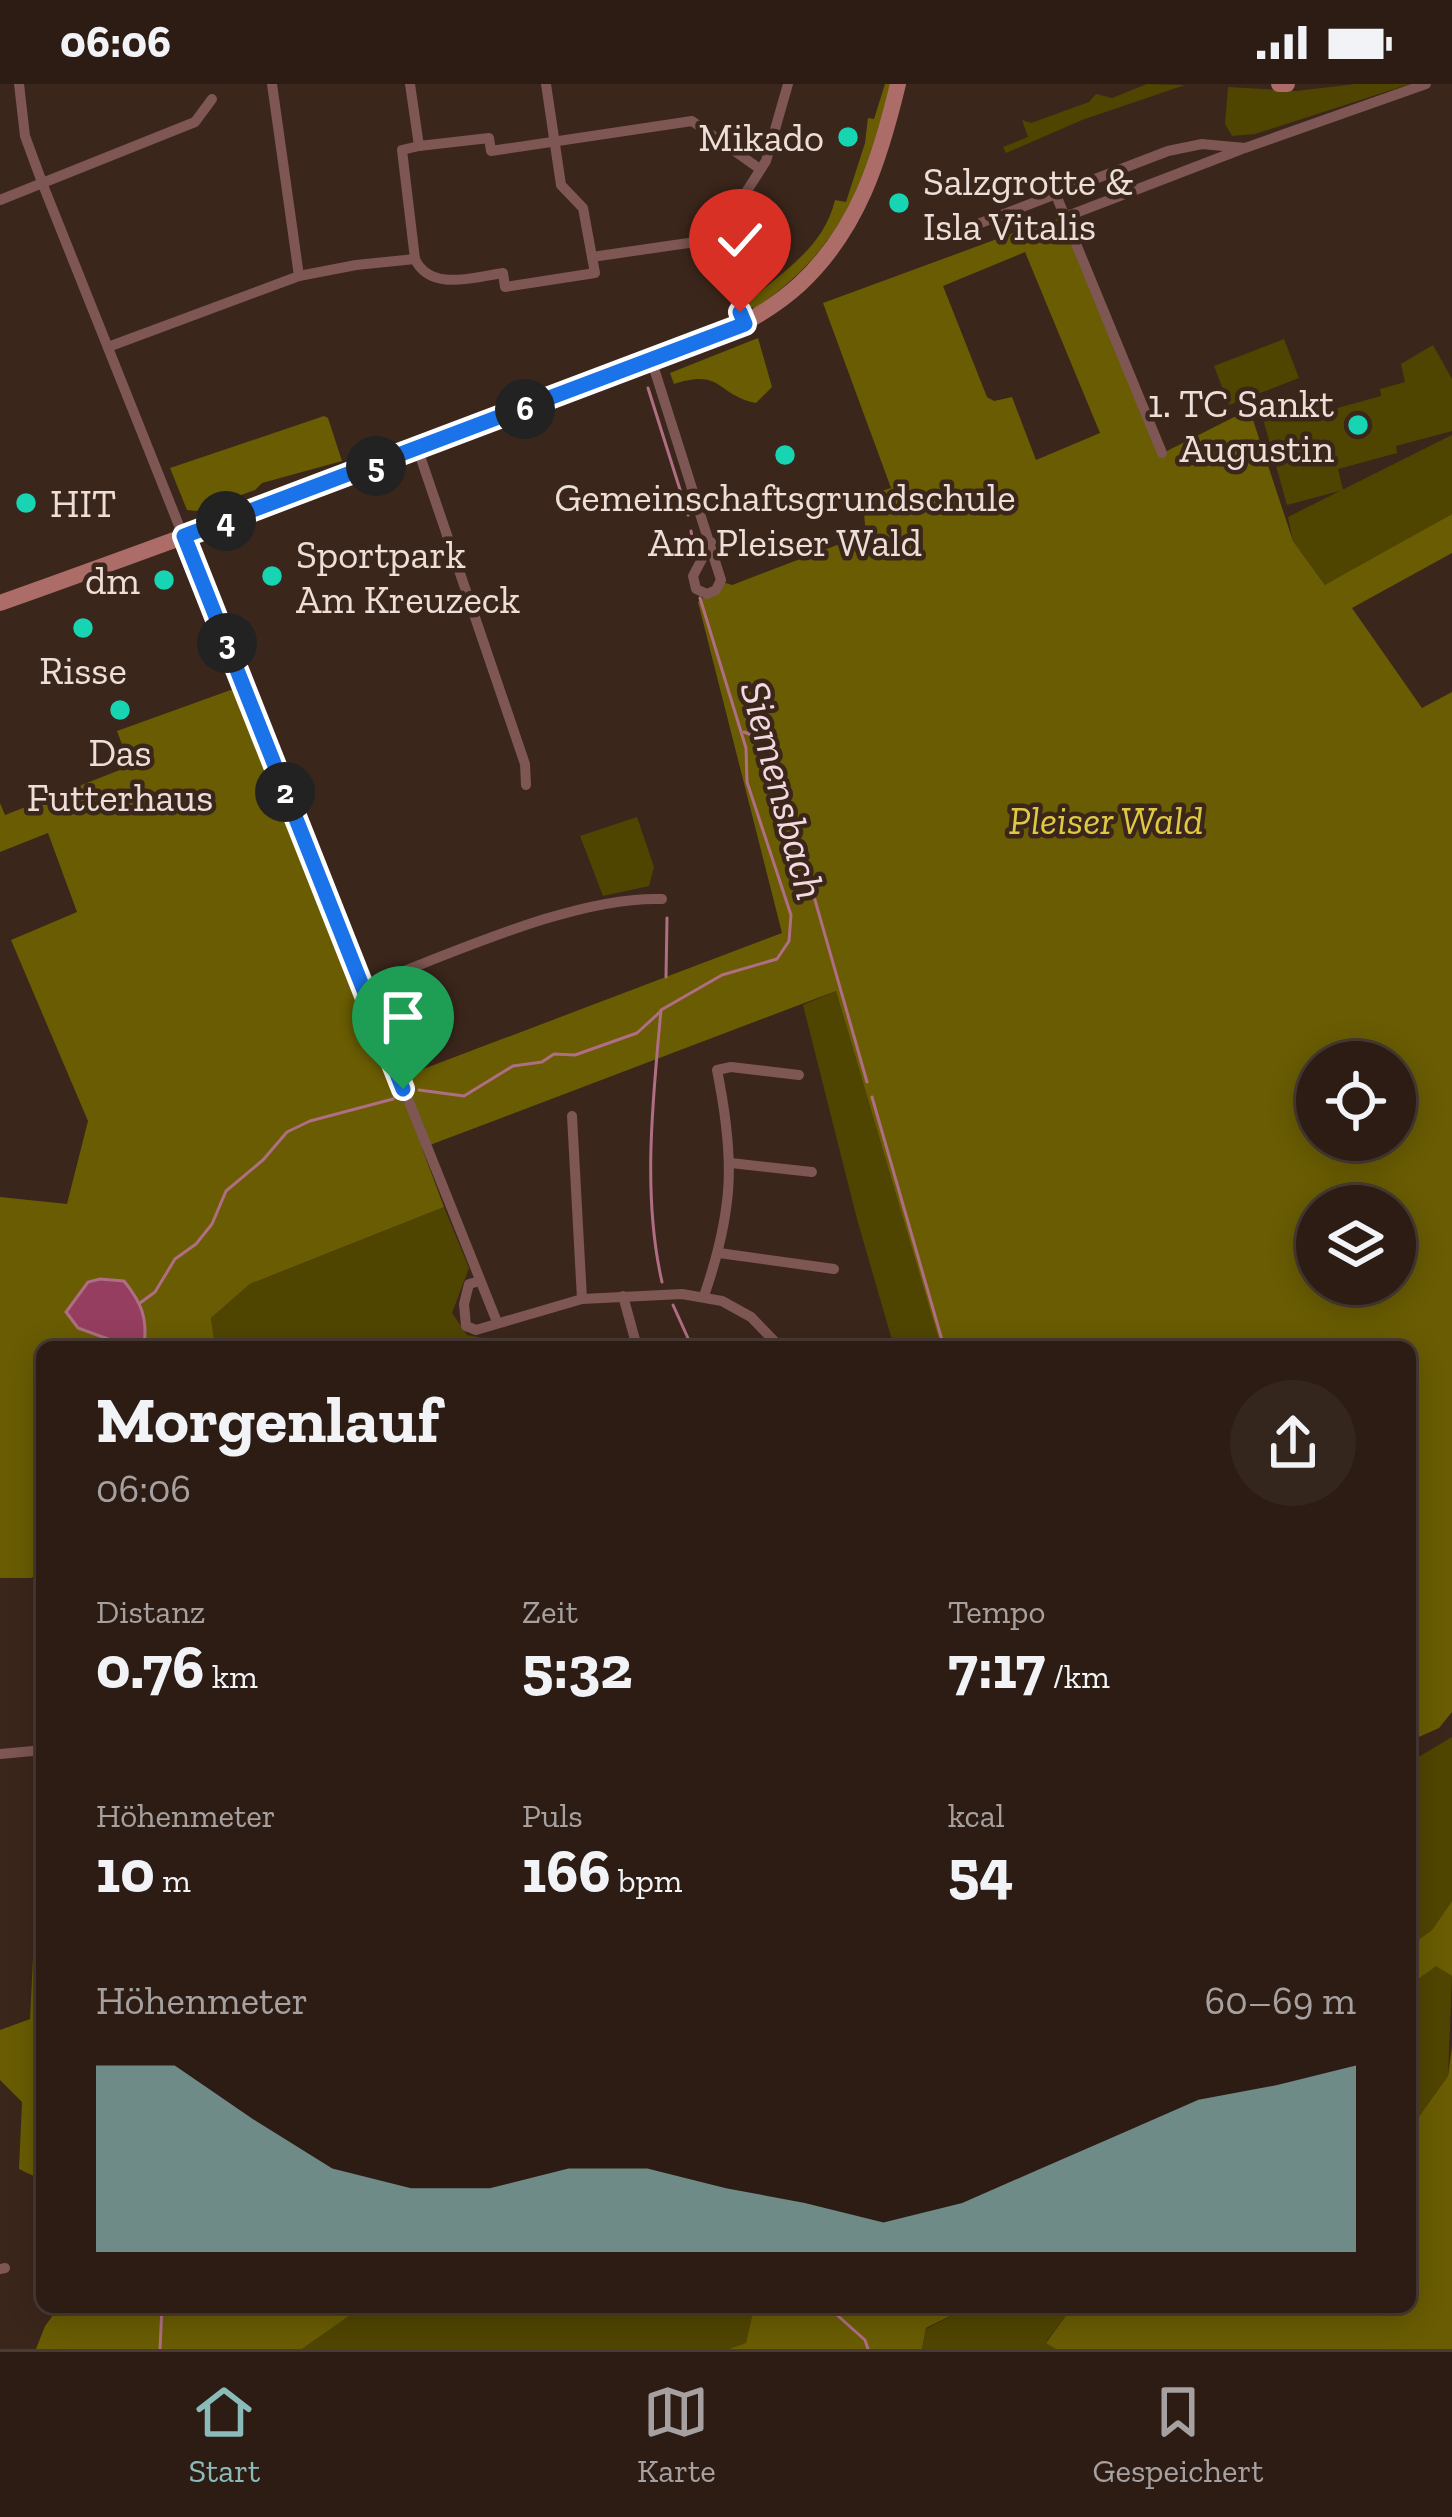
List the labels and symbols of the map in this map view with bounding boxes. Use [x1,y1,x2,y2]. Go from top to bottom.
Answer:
place label: Mikado [698,114,824,161]
marker: Mikado [835,124,861,150]
place label: Salzgrotte & Isla Vitalis [923,158,1133,250]
pin [689,189,791,312]
marker: Salzgrotte & Isla Vitalis [886,190,912,216]
pin: 6 [495,379,555,439]
place label: 1. TC Sankt Augustin [1148,380,1335,472]
marker: 1. TC Sankt Augustin [1345,412,1371,438]
pin: 5 [346,436,406,496]
marker: Gemeinschaftsgrundschule Am Pleiser Wald [772,442,798,468]
place label: Gemeinschaftsgrundschule Am Pleiser Wald [554,474,1016,566]
place label: HIT [50,480,116,527]
marker: HIT [13,490,39,516]
pin: 4 [196,491,256,551]
place label: Sportpark Am Kreuzeck [296,531,520,623]
place label: dm [85,557,140,604]
marker: Sportpark Am Kreuzeck [259,563,285,589]
marker: dm [151,567,177,593]
pin: 3 [197,613,257,673]
marker: Risse [70,615,96,641]
place label: Risse [39,647,127,694]
water label: Siemensbach [729,675,837,905]
marker: Das Futterhaus [107,697,133,723]
place label: Das Futterhaus [27,729,213,821]
pin: 2 [255,762,315,822]
park label: Pleiser Wald [1009,797,1203,844]
pin [352,966,454,1089]

